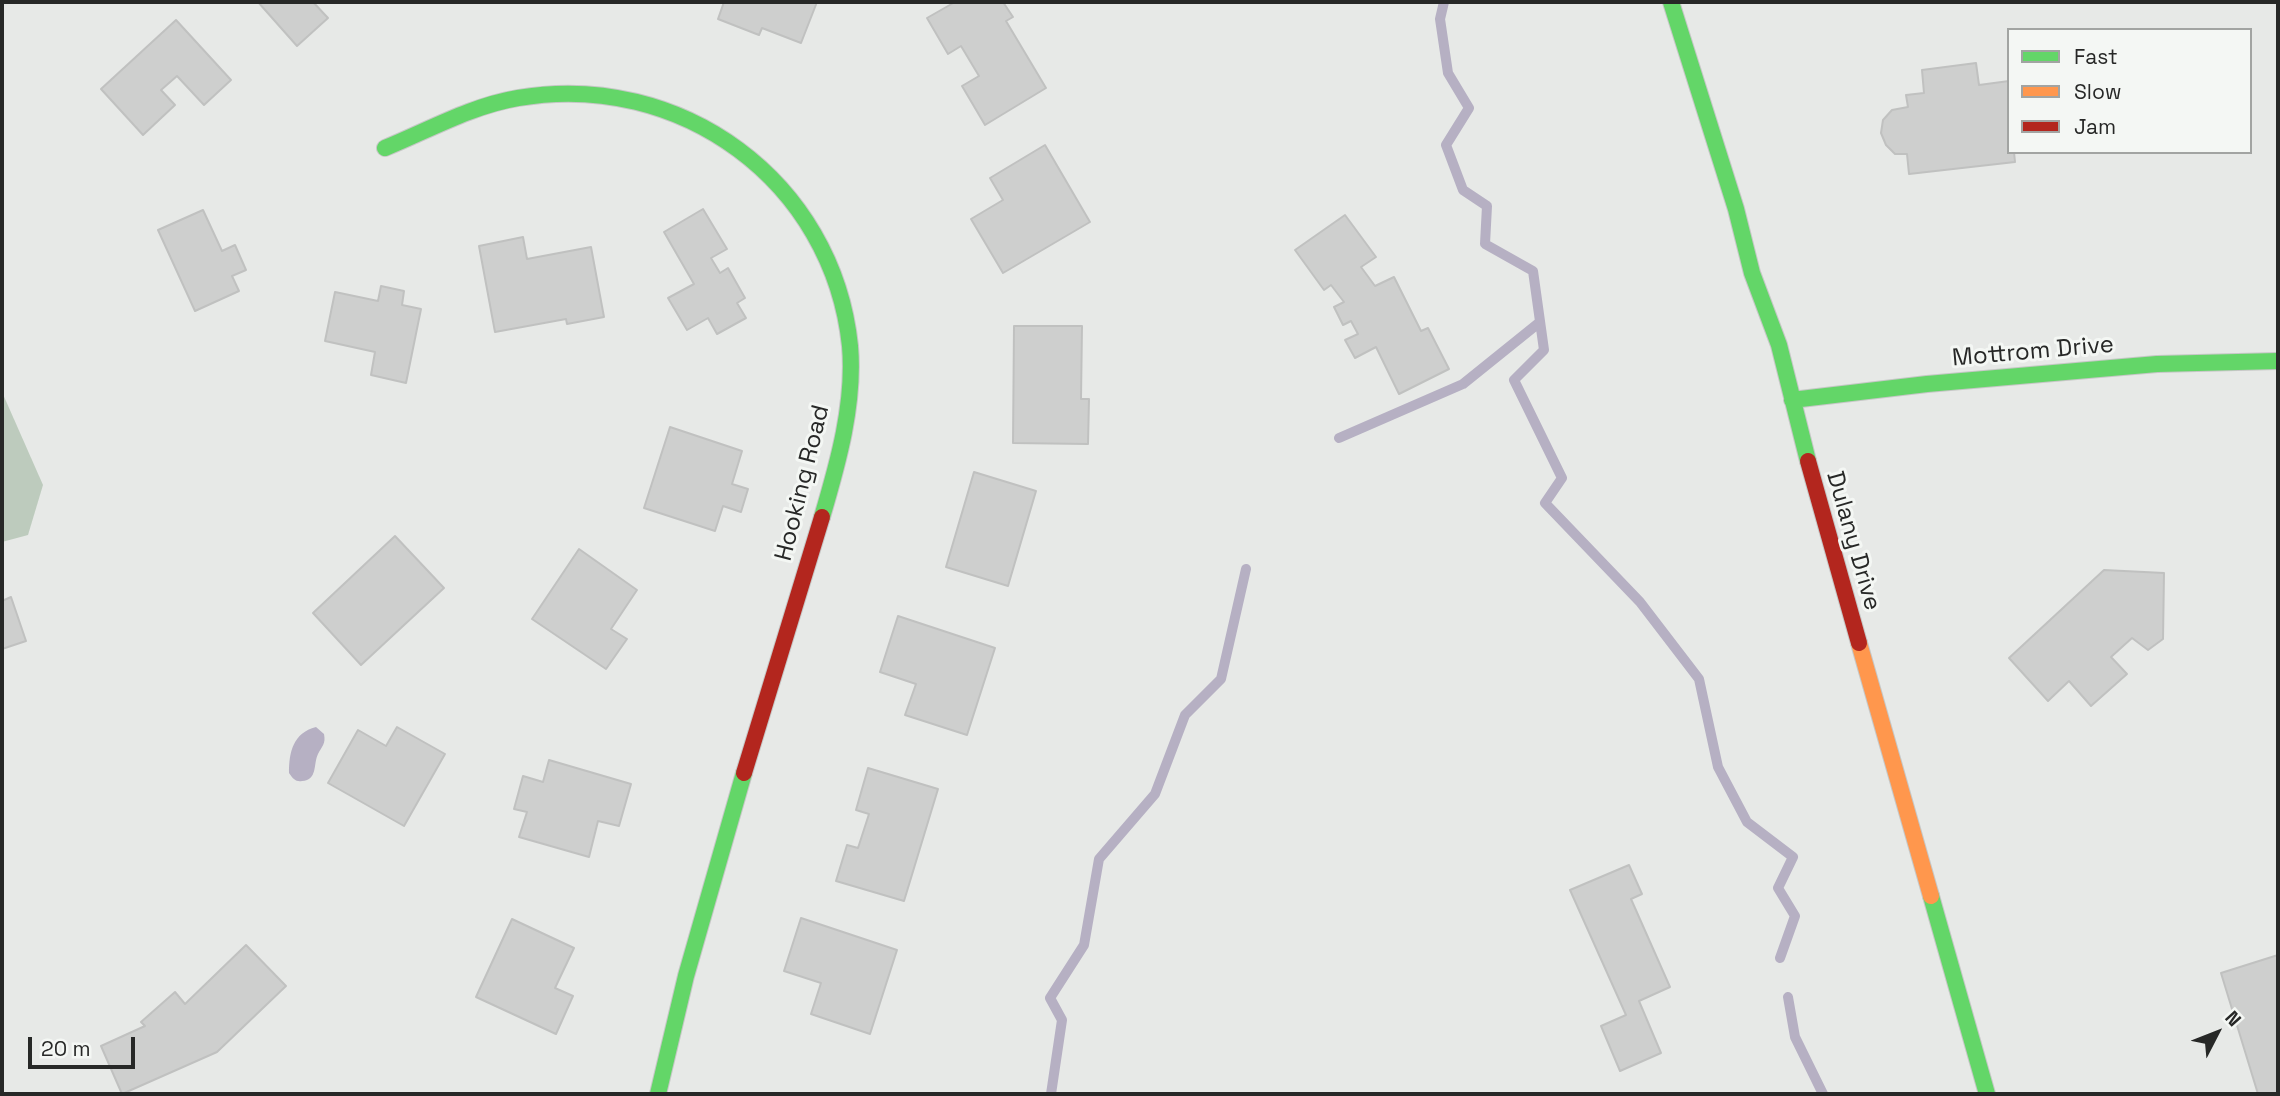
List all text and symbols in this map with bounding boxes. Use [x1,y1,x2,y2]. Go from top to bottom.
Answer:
legend [2007,28,2252,154]
text: Fast [2074,43,2118,70]
text: Slow [2074,78,2122,105]
text: Jam [2074,113,2116,140]
street label: Mottrom Drive [1951,331,2115,373]
street label: Hooking Road [770,402,836,564]
street label: Dulany Drive [1819,468,1887,614]
north arrow [2182,998,2252,1068]
text: N [2219,1006,2247,1032]
scale bar [32,1023,138,1066]
text: 20 m [41,1035,91,1062]

